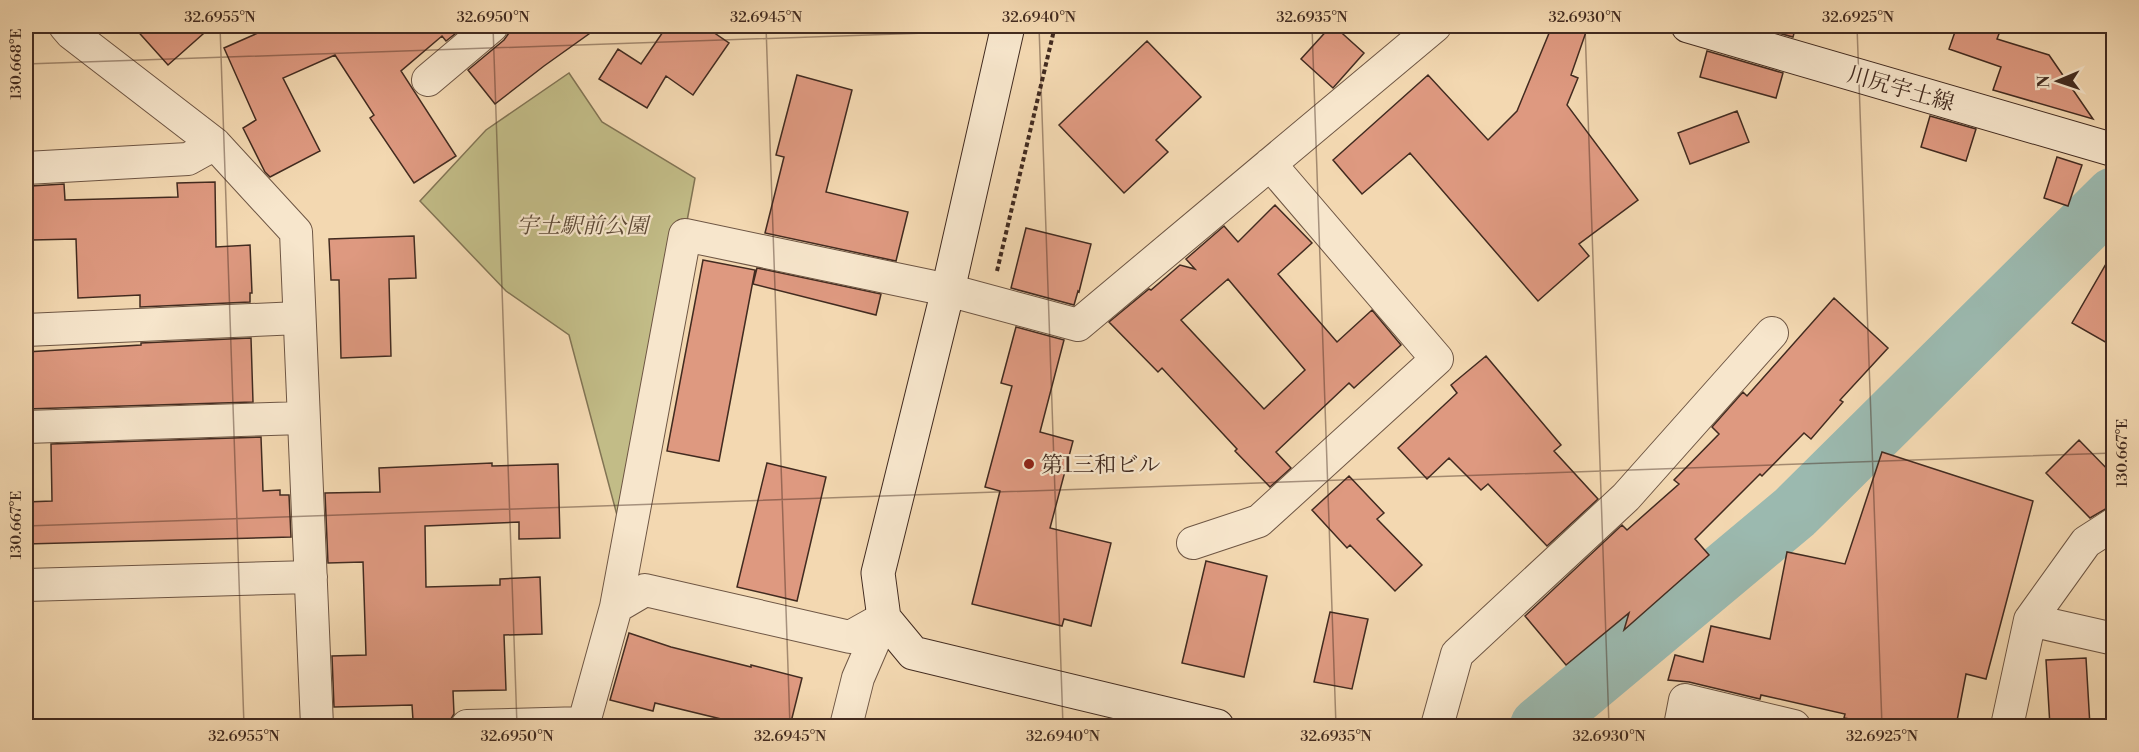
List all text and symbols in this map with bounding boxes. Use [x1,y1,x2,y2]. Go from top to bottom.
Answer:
text: 32.6955°N [184,8,256,27]
text: 32.6950°N [456,8,530,27]
text: 32.6945°N [730,8,802,27]
text: 32.6940°N [1002,8,1076,27]
text: 32.6935°N [1276,8,1348,27]
text: 32.6930°N [1548,8,1622,27]
text: 32.6925°N [1822,8,1894,27]
text: 130.668°E [7,28,26,100]
north arrow [2028,51,2088,111]
street label: 川尻宇土線 [1844,61,1957,118]
text: N [2034,74,2054,88]
park label: 宇土駅前公園 [516,213,651,240]
text: 130.667°E [2113,419,2132,487]
place label: 第1三和ビル [1041,452,1160,479]
marker: 第1三和ビル [1022,457,1036,471]
text: 130.667°E [7,491,26,559]
text: 32.6955°N [208,727,280,746]
text: 32.6950°N [480,727,554,746]
text: 32.6945°N [754,727,826,746]
text: 32.6940°N [1026,727,1100,746]
text: 32.6935°N [1300,727,1372,746]
text: 32.6930°N [1572,727,1646,746]
text: 32.6925°N [1846,727,1918,746]

